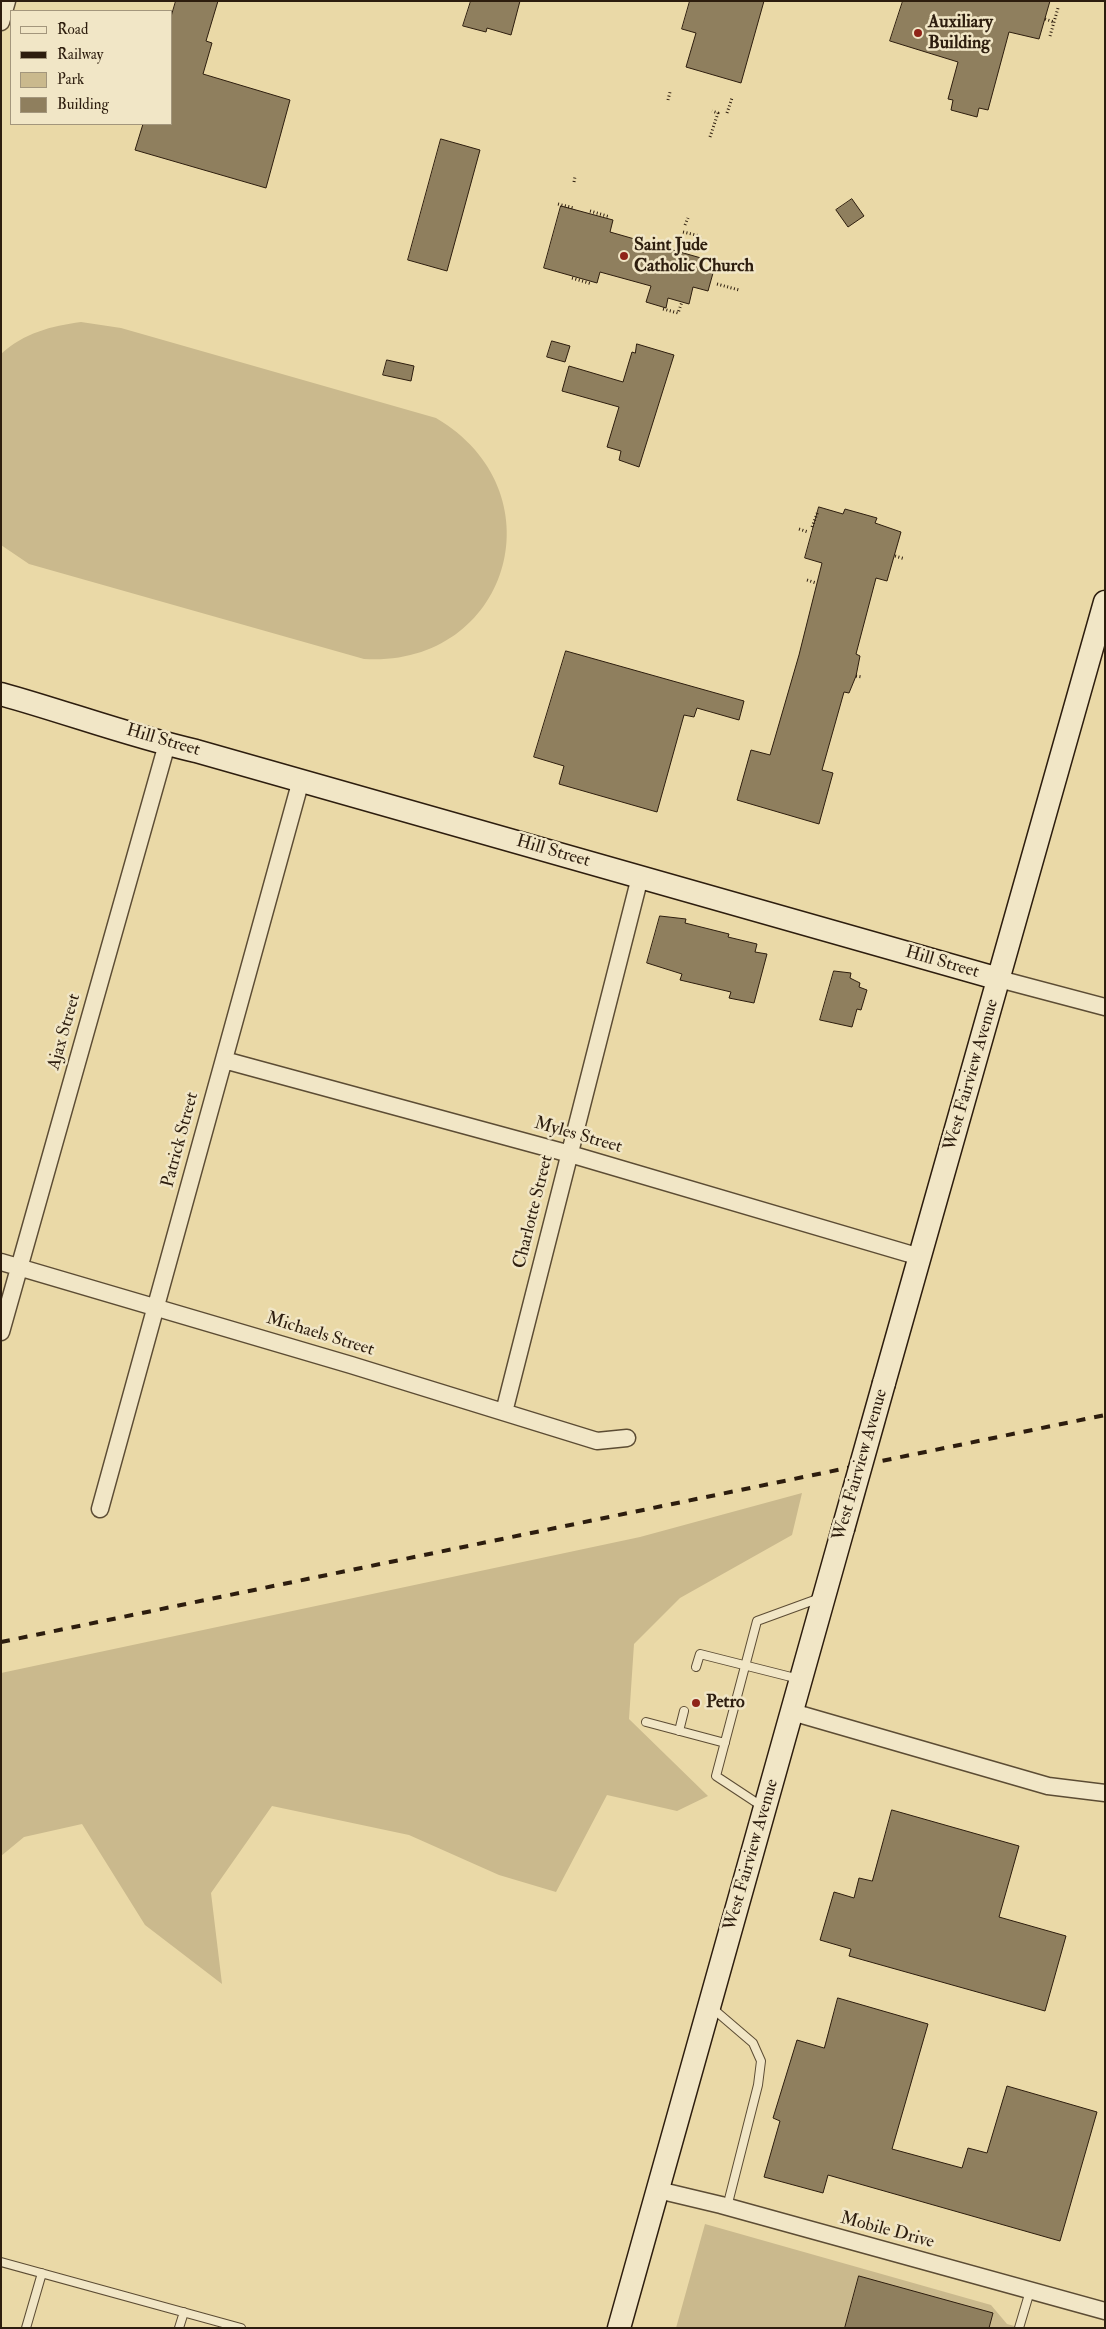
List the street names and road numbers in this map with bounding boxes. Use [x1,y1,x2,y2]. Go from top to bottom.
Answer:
street label: Hill Street [124,720,202,762]
street label: Hill Street [514,831,592,873]
street label: Hill Street [903,942,981,984]
street label: Ajax Street [44,991,86,1073]
street label: West Fairview Avenue [940,997,1004,1153]
street label: Patrick Street [158,1090,204,1190]
street label: Myles Street [532,1113,624,1159]
street label: Charlotte Street [509,1153,559,1271]
street label: Michaels Street [263,1308,377,1362]
street label: West Fairview Avenue [829,1387,893,1543]
street label: West Fairview Avenue [720,1777,784,1933]
street label: Mobile Drive [838,2208,936,2254]

